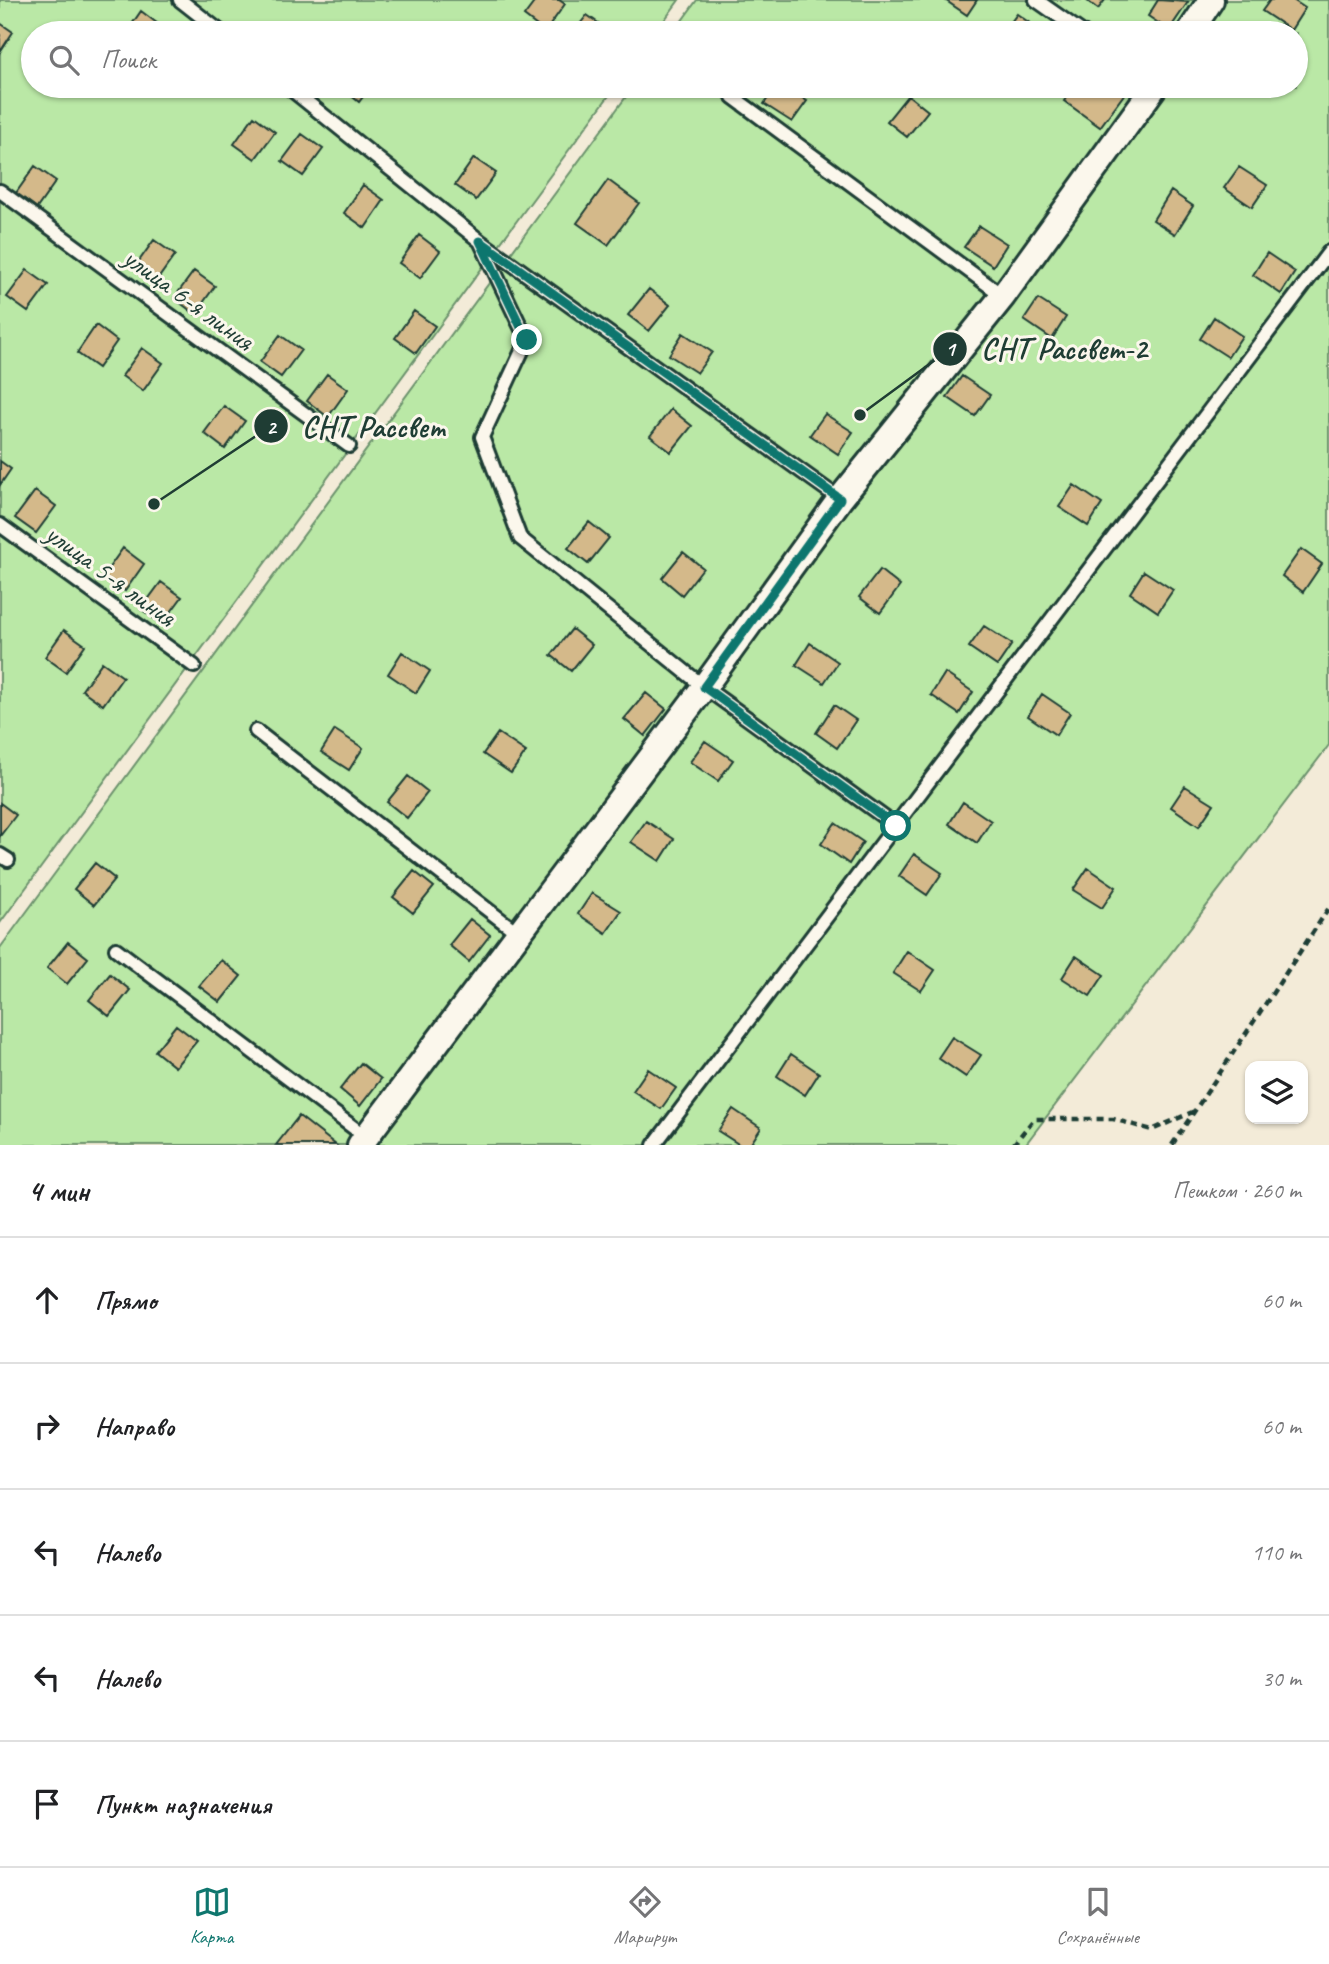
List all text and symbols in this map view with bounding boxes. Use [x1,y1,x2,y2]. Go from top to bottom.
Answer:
search box [21,21,1308,98]
icon: search [45,41,83,79]
text: Поиск [101,43,156,76]
street label: улица 6-я линия [115,239,262,359]
callout: СНТ Рассвет-2 [933,323,1161,374]
route end [511,324,542,355]
text: СНТ Рассвет-2 [981,330,1149,368]
text: 1 [945,336,957,362]
callout: СНТ Рассвет [253,401,458,452]
text: СНТ Рассвет [302,408,447,446]
text: 2 [266,414,278,440]
street label: улица 5-я линия [37,515,184,635]
route start [880,810,911,841]
map controls [1245,1061,1308,1124]
button: layers [1245,1061,1308,1124]
text: 4 мин [28,1172,89,1210]
text: Пешком · 260 m [1173,1176,1301,1205]
icon: ahead [28,1281,66,1319]
text: Прямо [95,1284,157,1317]
text: 60 m [1262,1286,1301,1315]
icon: right [28,1407,66,1445]
text: Направо [95,1410,174,1443]
text: 60 m [1262,1412,1301,1441]
icon: left [28,1533,66,1571]
text: Налево [95,1536,161,1569]
text: 110 m [1252,1538,1301,1567]
icon: left [28,1659,66,1697]
text: Налево [95,1662,161,1695]
text: 30 m [1262,1664,1301,1693]
icon: arrive [28,1785,66,1823]
text: Пункт назначения [95,1788,271,1821]
tab: Карта [190,1883,233,1949]
tab: Маршрут [614,1883,676,1949]
tab: Сохранённые [1056,1883,1139,1949]

